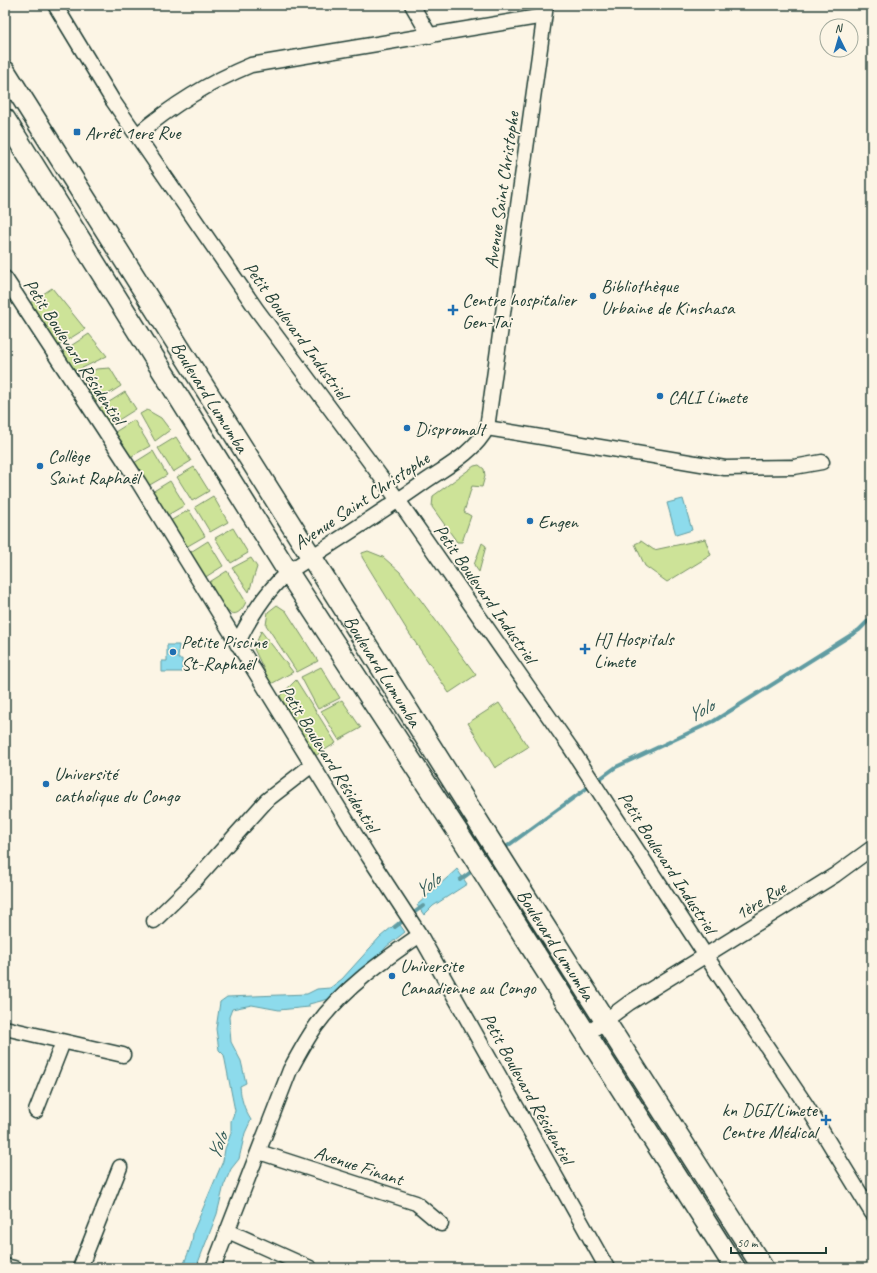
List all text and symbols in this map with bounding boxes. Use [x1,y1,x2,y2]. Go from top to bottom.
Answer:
north arrow [819,18,859,58]
text: N [834,21,844,35]
street label: Avenue Saint Christophe [479,108,525,270]
place label: Arrêt 1ere Rue [85,121,182,145]
marker: Arrêt 1ere Rue [72,127,82,137]
street label: Petit Boulevard Industriel [238,257,356,407]
street label: Petit Boulevard Résidentiel [18,274,132,432]
place label: Bibliothèque Urbaine de Kinshasa [601,274,736,320]
place label: Centre hospitalier Gen-Tai [462,288,578,334]
marker: Bibliothèque Urbaine de Kinshasa [588,291,598,301]
marker: Centre hospitalier Gen-Tai [447,304,459,316]
street label: Boulevard Lumumba [165,337,255,459]
place label: CALI Limete [668,385,749,409]
marker: CALI Limete [655,391,665,401]
place label: Dispromalt [415,417,488,441]
marker: Dispromalt [402,423,412,433]
place label: Collège Saint Raphaël [48,444,143,490]
street label: Avenue Saint Christophe [289,446,435,555]
marker: Collège Saint Raphaël [35,461,45,471]
place label: Engen [538,510,580,534]
marker: Engen [525,516,535,526]
street label: Petit Boulevard Industriel [428,519,544,671]
street label: Boulevard Lumumba [338,611,427,733]
place label: HJ Hospitals Limete [594,627,675,673]
place label: Petite Piscine St-Raphaël [181,630,268,676]
marker: HJ Hospitals Limete [579,643,591,655]
marker: Petite Piscine St-Raphaël [168,647,178,657]
street label: Petit Boulevard Résidentiel [274,681,386,840]
water label: Yolo [683,692,721,728]
place label: Université catholique du Congo [54,762,181,808]
marker: Université catholique du Congo [41,779,51,789]
street label: Petit Boulevard Industriel [612,787,724,941]
water label: Yolo [409,865,448,903]
street label: 1ère Rue [731,875,792,926]
street label: Boulevard Lumumba [511,885,601,1007]
place label: Universite Canadienne au Congo [400,954,537,1000]
marker: Universite Canadienne au Congo [387,971,397,981]
street label: Petit Boulevard Résidentiel [476,1009,580,1172]
place label: kn DGI/Limete Centre Médical [721,1098,821,1144]
marker: kn DGI/Limete Centre Médical [820,1114,832,1126]
water label: Yolo [201,1126,235,1163]
street label: Avenue Finant [311,1140,408,1192]
scale bar [731,1229,826,1255]
text: 50 m [737,1235,759,1251]

